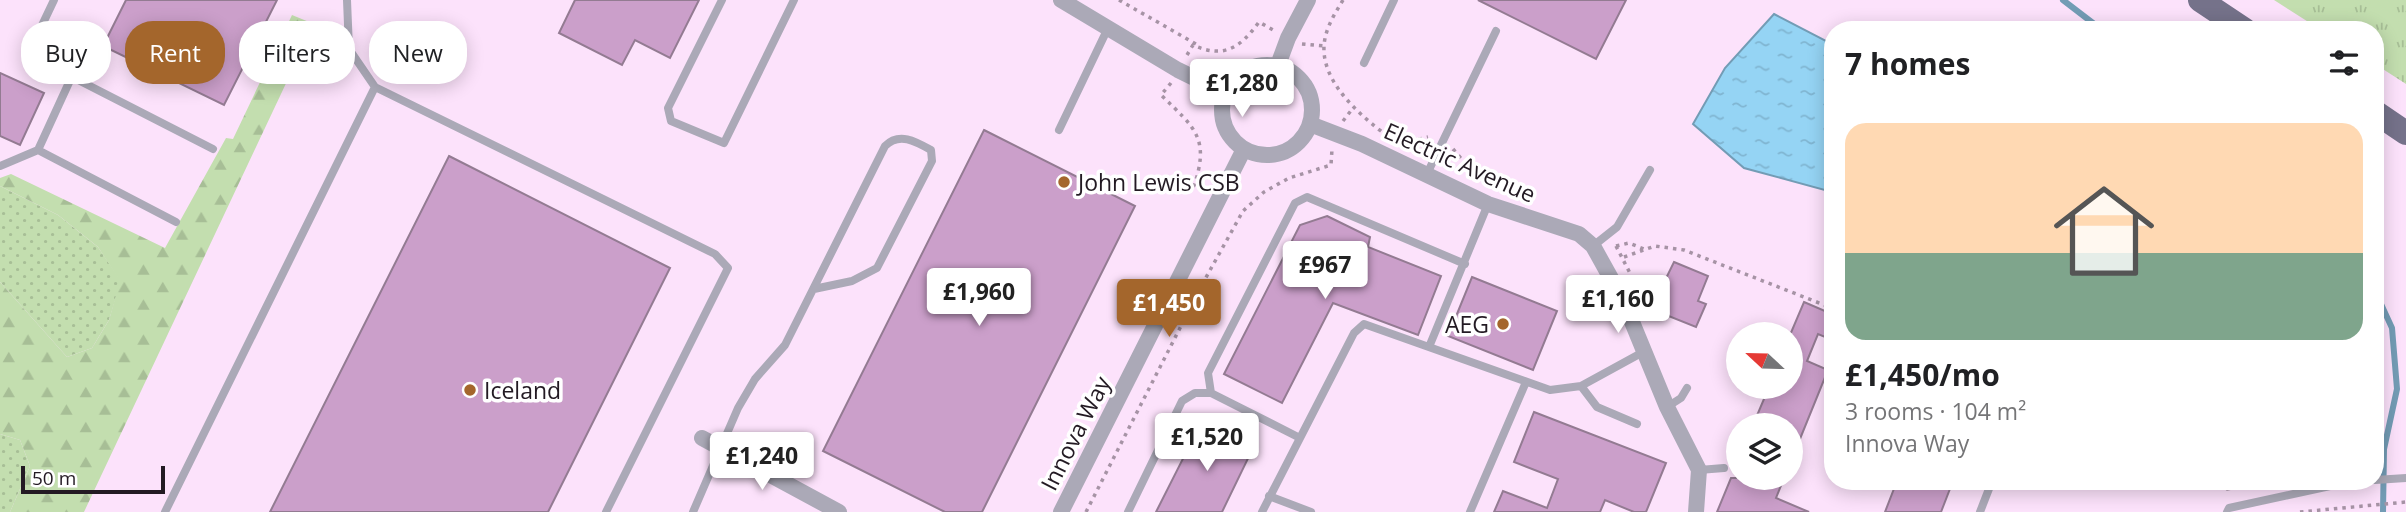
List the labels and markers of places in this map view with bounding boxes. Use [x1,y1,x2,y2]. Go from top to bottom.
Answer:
pin: £1,280 [1185,60,1299,119]
place label: John Lewis CSB [1076,166,1240,198]
marker: John Lewis CSB [1056,174,1072,190]
pin: £967 [1284,242,1366,301]
pin: £1,960 [922,268,1036,328]
pin: £1,160 [1561,276,1675,335]
pin: £1,450 [1112,280,1226,339]
place label: AEG [1445,308,1489,340]
marker: AEG [1495,316,1511,332]
place label: Iceland [484,374,561,406]
marker: Iceland [462,382,478,398]
pin: £1,520 [1150,414,1264,473]
pin: £1,240 [705,433,819,492]

